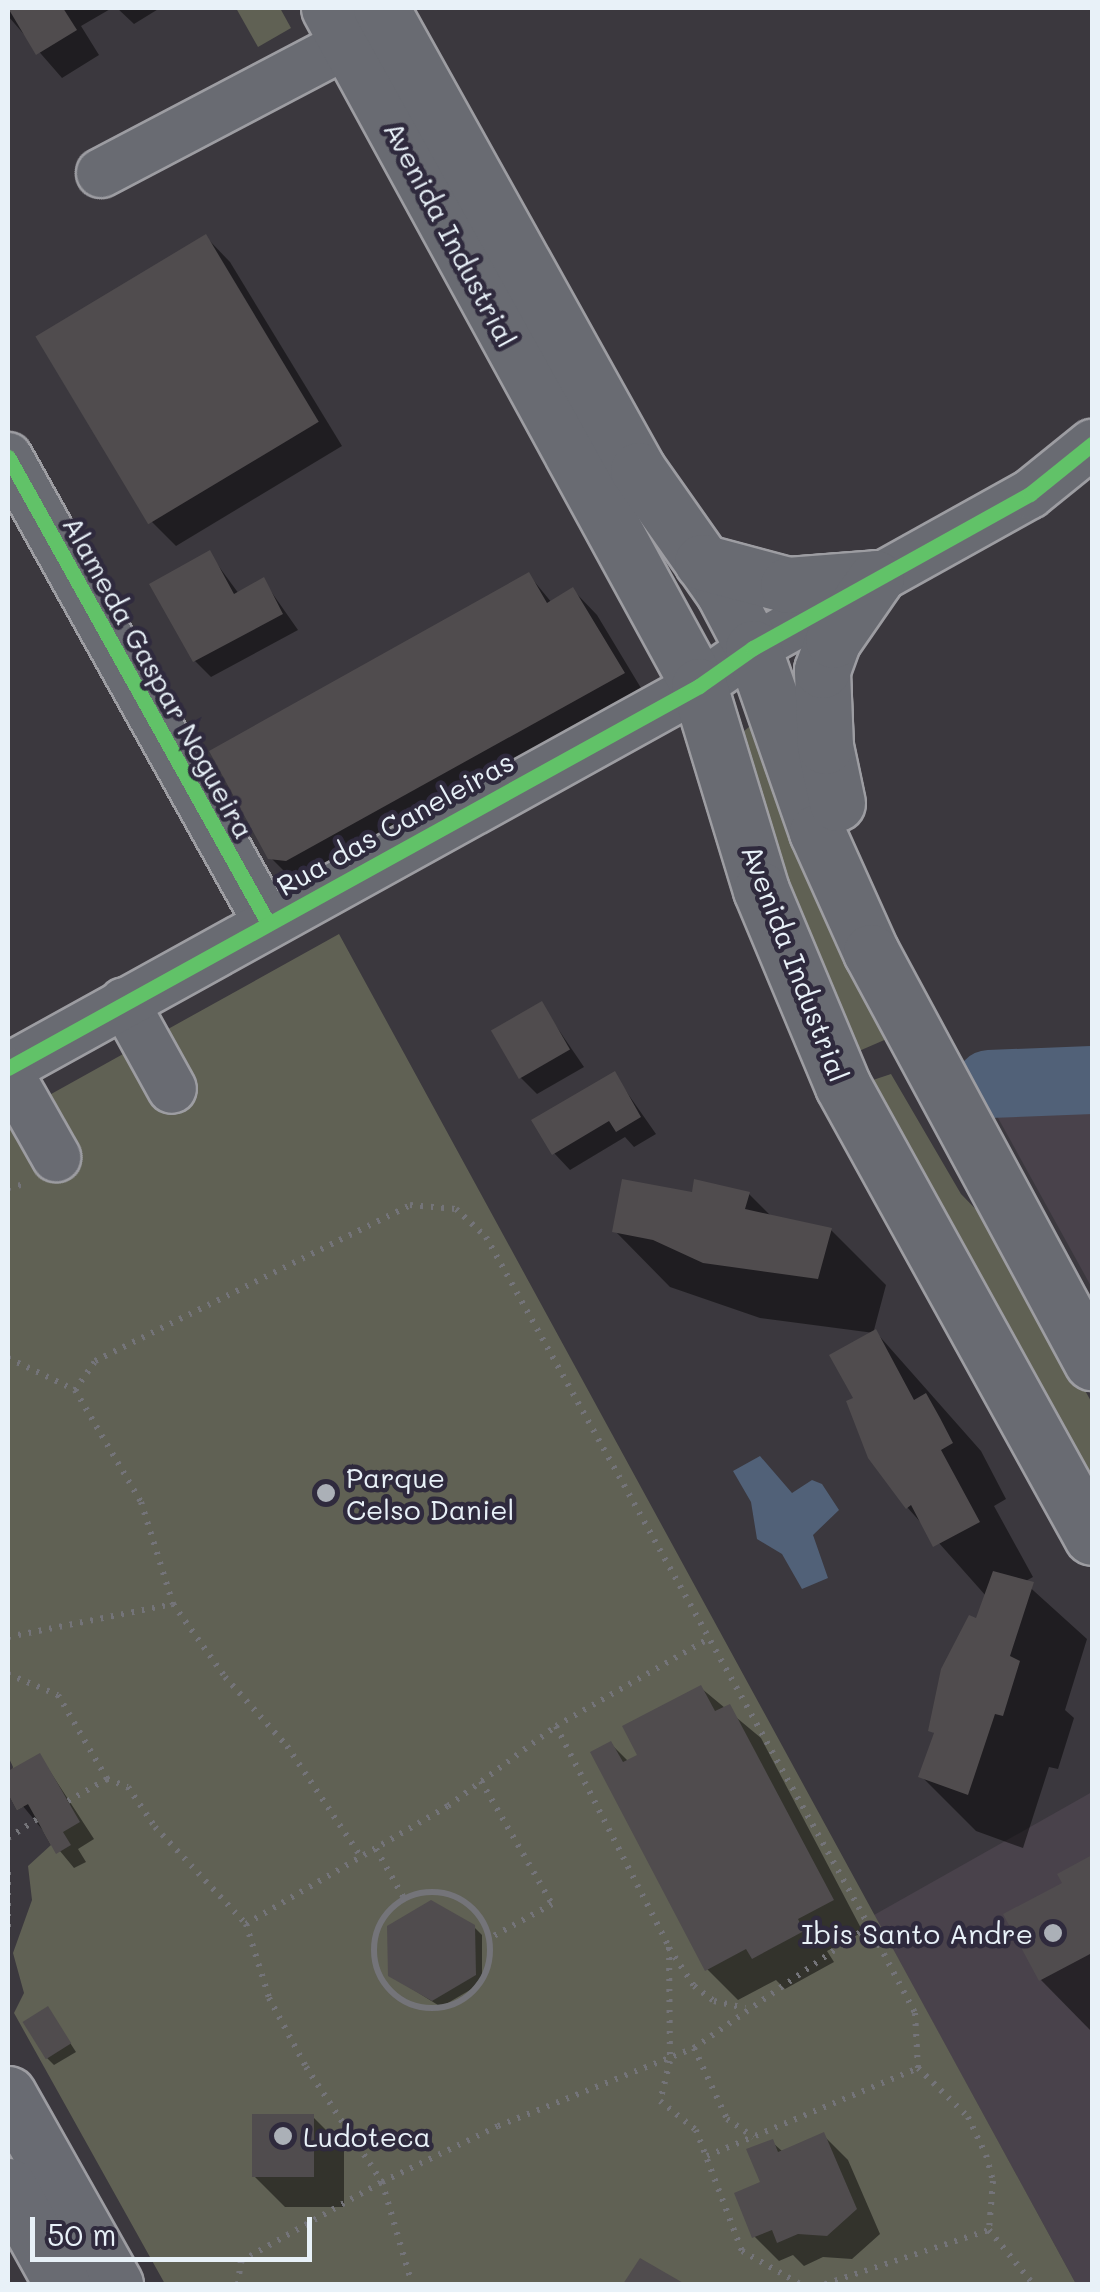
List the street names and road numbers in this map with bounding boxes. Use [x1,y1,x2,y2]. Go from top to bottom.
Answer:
street label: Avenida Industrial [377,115,525,353]
street label: Alameda Gaspar Nogueira [56,510,262,844]
street label: Rua das Caneleiras [271,744,519,902]
street label: Avenida Industrial [735,840,857,1086]

